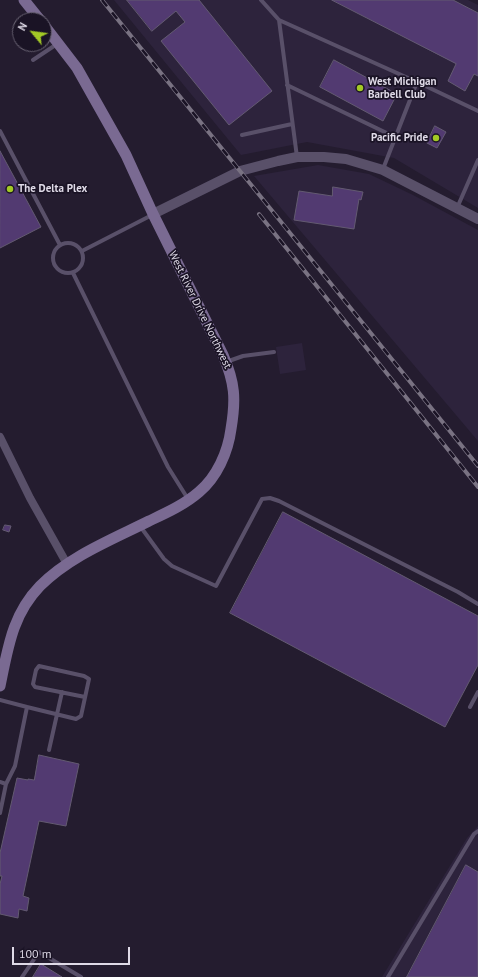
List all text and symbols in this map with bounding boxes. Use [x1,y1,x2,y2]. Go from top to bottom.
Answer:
north arrow [12,12,52,52]
text: N [14,20,30,33]
place label: West Michigan Barbell Club [368,75,437,101]
marker: West Michigan Barbell Club [355,83,365,93]
place label: Pacific Pride [371,131,428,145]
marker: Pacific Pride [431,133,441,143]
place label: The Delta Plex [18,182,87,196]
marker: The Delta Plex [5,184,15,194]
street label: West River Drive Northwest [166,249,234,371]
scale bar [14,939,132,965]
text: 100 m [19,946,52,961]

